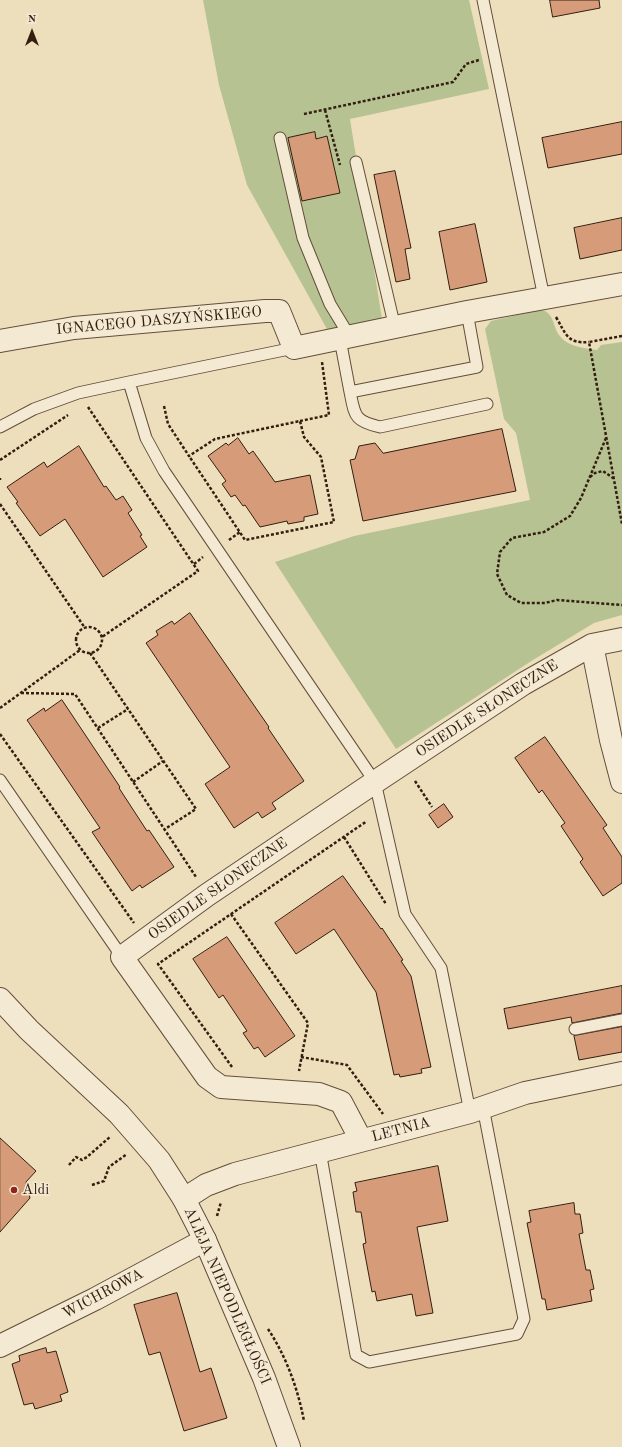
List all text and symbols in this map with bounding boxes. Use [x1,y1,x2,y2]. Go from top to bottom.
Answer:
north arrow [12,12,52,52]
text: N [28,14,36,25]
street label: IGNACEGO DASZYŃSKIEGO [55,303,263,339]
street label: OSIEDLE SŁONECZNE [412,656,562,762]
street label: OSIEDLE SŁONECZNE [145,834,291,944]
street label: LETNIA [370,1114,432,1146]
place label: Aldi [22,1181,49,1199]
marker: Aldi [9,1185,19,1195]
street label: ALEJA NIEPODLEGŁOŚCI [180,1205,274,1387]
street label: WICHROWA [59,1265,147,1323]

